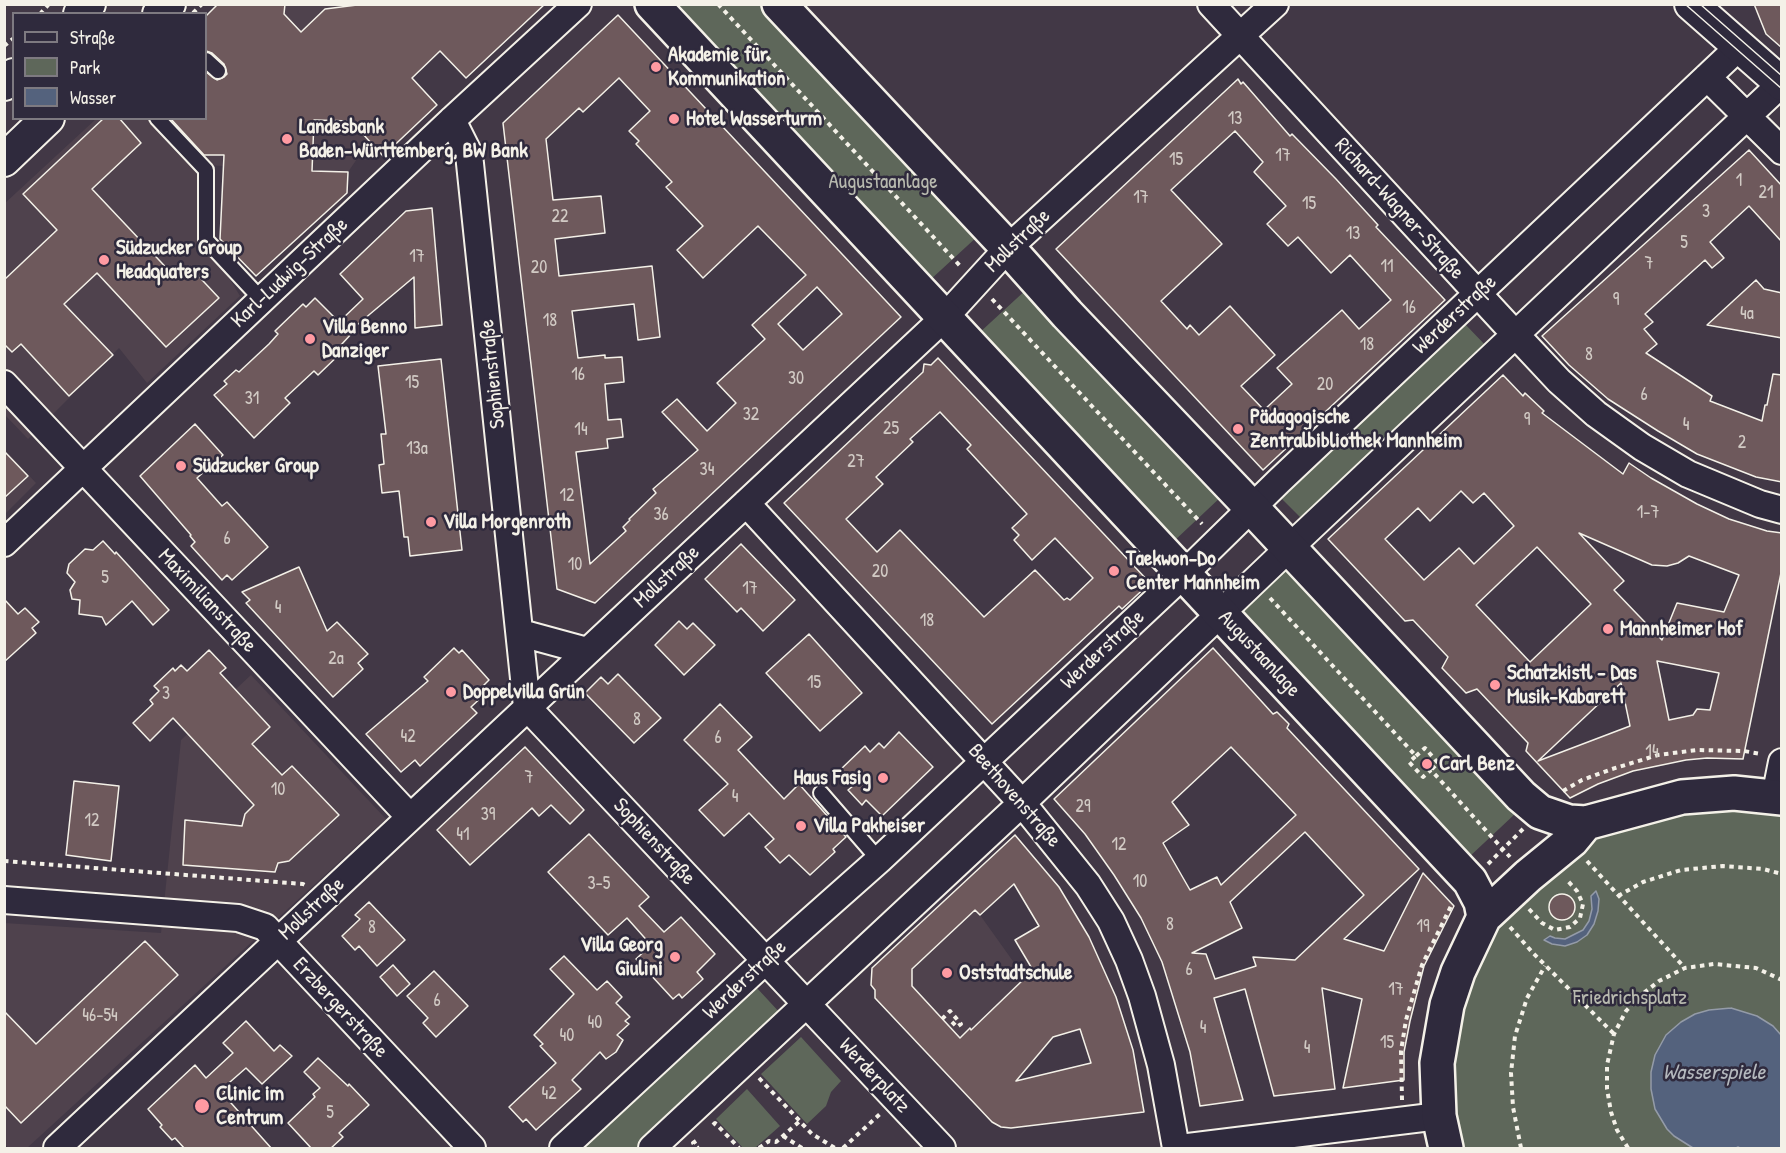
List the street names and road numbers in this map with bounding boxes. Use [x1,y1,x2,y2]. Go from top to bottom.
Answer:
street label: Richard-Wagner-Straße [1329,133,1469,285]
street label: Mollstraße [980,204,1056,278]
street label: Karl-Ludwig-Straße [226,212,354,334]
street label: Werderstraße [1408,270,1502,360]
street label: Sophienstraße [475,318,511,430]
street label: Mollstraße [629,540,705,614]
street label: Maximilianstraße [152,544,262,658]
street label: Werderstraße [1056,605,1150,695]
street label: Augustaanlage [1213,605,1305,703]
street label: Beethovenstraße [962,739,1066,853]
street label: Sophienstraße [607,793,701,891]
street label: Mollstraße [274,872,350,946]
street label: Werderstraße [698,935,792,1025]
street label: Erzbergerstraße [287,952,393,1064]
street label: Werderplatz [833,1033,915,1119]

